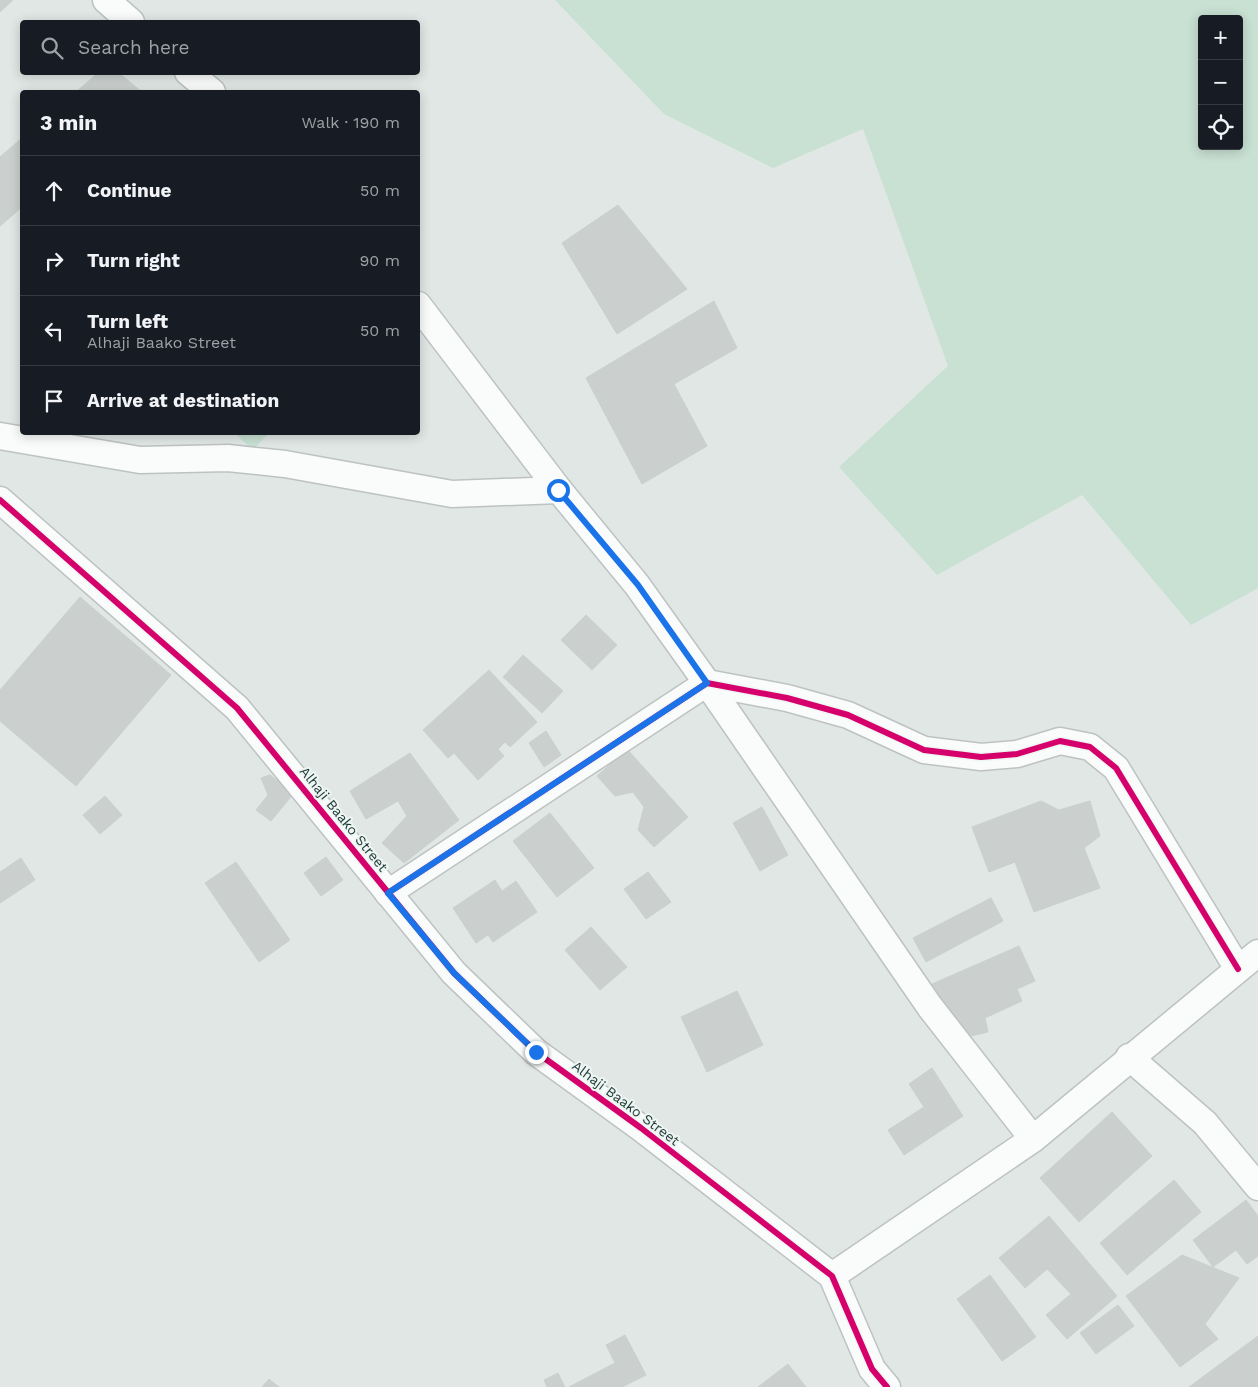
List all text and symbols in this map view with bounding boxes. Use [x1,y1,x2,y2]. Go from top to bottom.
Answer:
map controls [1198,15,1243,150]
button: + [1198,15,1243,60]
search box [20,20,420,75]
icon: search [38,34,66,62]
text: Search here [78,36,189,59]
button: − [1198,60,1243,105]
button: locate [1198,105,1243,150]
text: 3 min [40,110,97,135]
text: Walk · 190 m [302,113,400,132]
icon: ahead [40,177,68,205]
text: Continue [87,179,171,202]
text: 50 m [360,181,400,200]
icon: right [40,247,68,275]
text: Turn right [87,249,180,272]
text: 90 m [359,251,400,270]
text: Turn left [87,310,168,333]
icon: left [40,317,68,345]
text: 50 m [360,321,400,340]
text: Alhaji Baako Street [87,333,236,352]
icon: arrive [40,387,68,415]
text: Arrive at destination [87,389,279,412]
route start [547,479,570,502]
street label: Alhaji Baako Street [297,763,391,875]
route end [525,1041,548,1064]
street label: Alhaji Baako Street [569,1057,683,1149]

